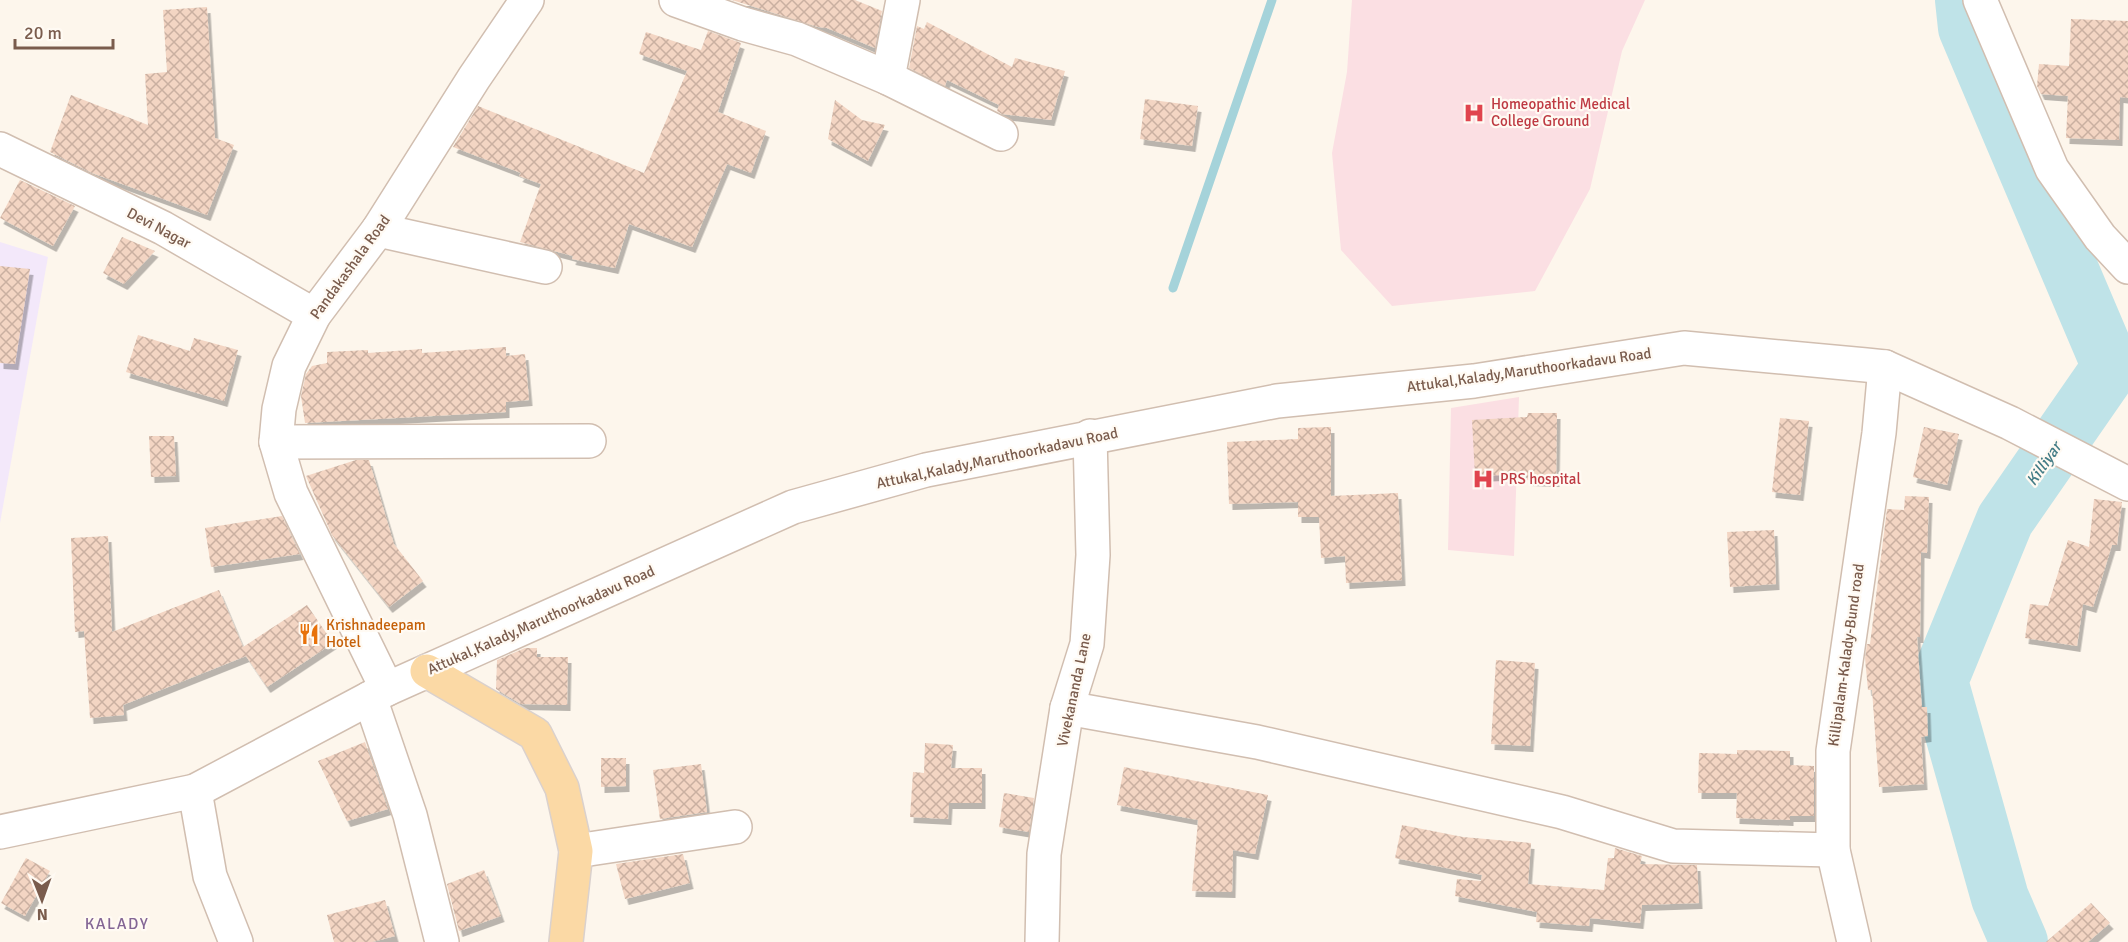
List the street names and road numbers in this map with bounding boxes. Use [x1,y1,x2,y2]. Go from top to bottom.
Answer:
street label: Devi Nagar [124,204,194,253]
street label: Pandakashala Road [306,211,394,323]
street label: Attukal,Kalady,Maruthoorkadavu Road [1406,344,1652,396]
street label: Attukal,Kalady,Maruthoorkadavu Road [874,424,1120,492]
street label: Attukal,Kalady,Maruthoorkadavu Road [425,562,657,678]
street label: Killipalam-Kalady-Bund road [1824,562,1868,748]
street label: Vivekananda Lane [1053,632,1095,748]

